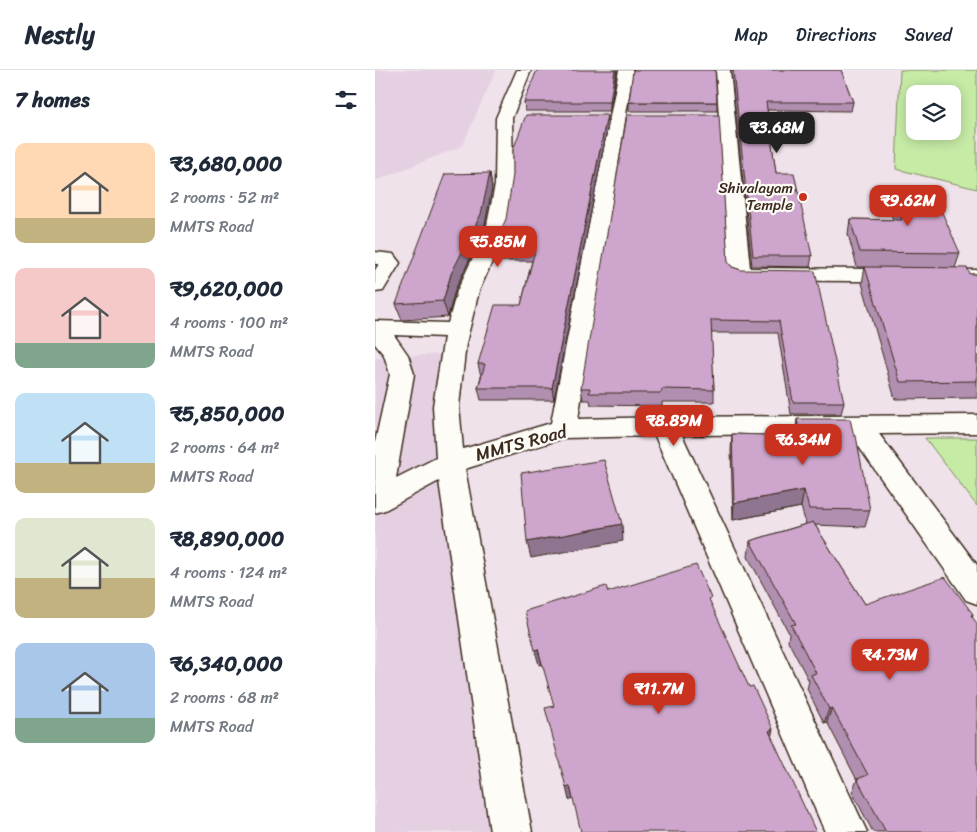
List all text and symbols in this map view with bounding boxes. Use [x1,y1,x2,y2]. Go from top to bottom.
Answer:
text: Nestly [25,14,95,56]
text: Map [735,19,768,51]
text: Directions [796,19,877,51]
text: Saved [905,19,952,51]
text: 7 homes [15,81,90,119]
map controls [906,85,961,140]
button: layers [906,85,961,140]
icon: filters [332,86,360,114]
pin: ₹3.68M [736,112,818,154]
text: ₹3.68M [750,113,804,142]
text: ₹3,680,000 [170,145,282,183]
icon: home [55,163,115,223]
place label: Shivalayam Temple [718,175,793,218]
text: 2 rooms · 52 m² [170,183,279,212]
pin: ₹9.62M [867,184,949,227]
text: ₹9.62M [881,186,936,215]
marker: Shivalayam Temple [797,191,809,203]
text: MMTS Road [170,212,253,241]
pin: ₹5.85M [457,226,539,268]
text: ₹5.85M [470,227,526,256]
text: ₹9,620,000 [170,270,283,308]
icon: home [55,288,115,348]
text: 4 rooms · 100 m² [170,308,288,337]
text: MMTS Road [170,337,253,366]
text: ₹5,850,000 [170,395,284,433]
pin: ₹8.89M [633,404,715,447]
text: ₹8.89M [646,406,702,435]
icon: home [55,413,115,473]
street label: MMTS Road [472,415,572,471]
pin: ₹6.34M [762,424,844,466]
text: ₹6.34M [776,425,830,454]
text: 2 rooms · 64 m² [170,433,280,462]
text: MMTS Road [170,462,253,491]
text: ₹8,890,000 [170,520,284,558]
icon: home [55,538,115,598]
text: 4 rooms · 124 m² [170,558,287,587]
text: MMTS Road [170,587,253,616]
pin: ₹4.73M [849,638,931,681]
text: ₹4.73M [863,640,917,669]
text: ₹6,340,000 [170,645,283,683]
icon: home [55,663,115,723]
pin: ₹11.7M [618,672,700,715]
text: ₹11.7M [634,674,684,703]
text: 2 rooms · 68 m² [170,683,279,712]
text: MMTS Road [170,712,253,741]

